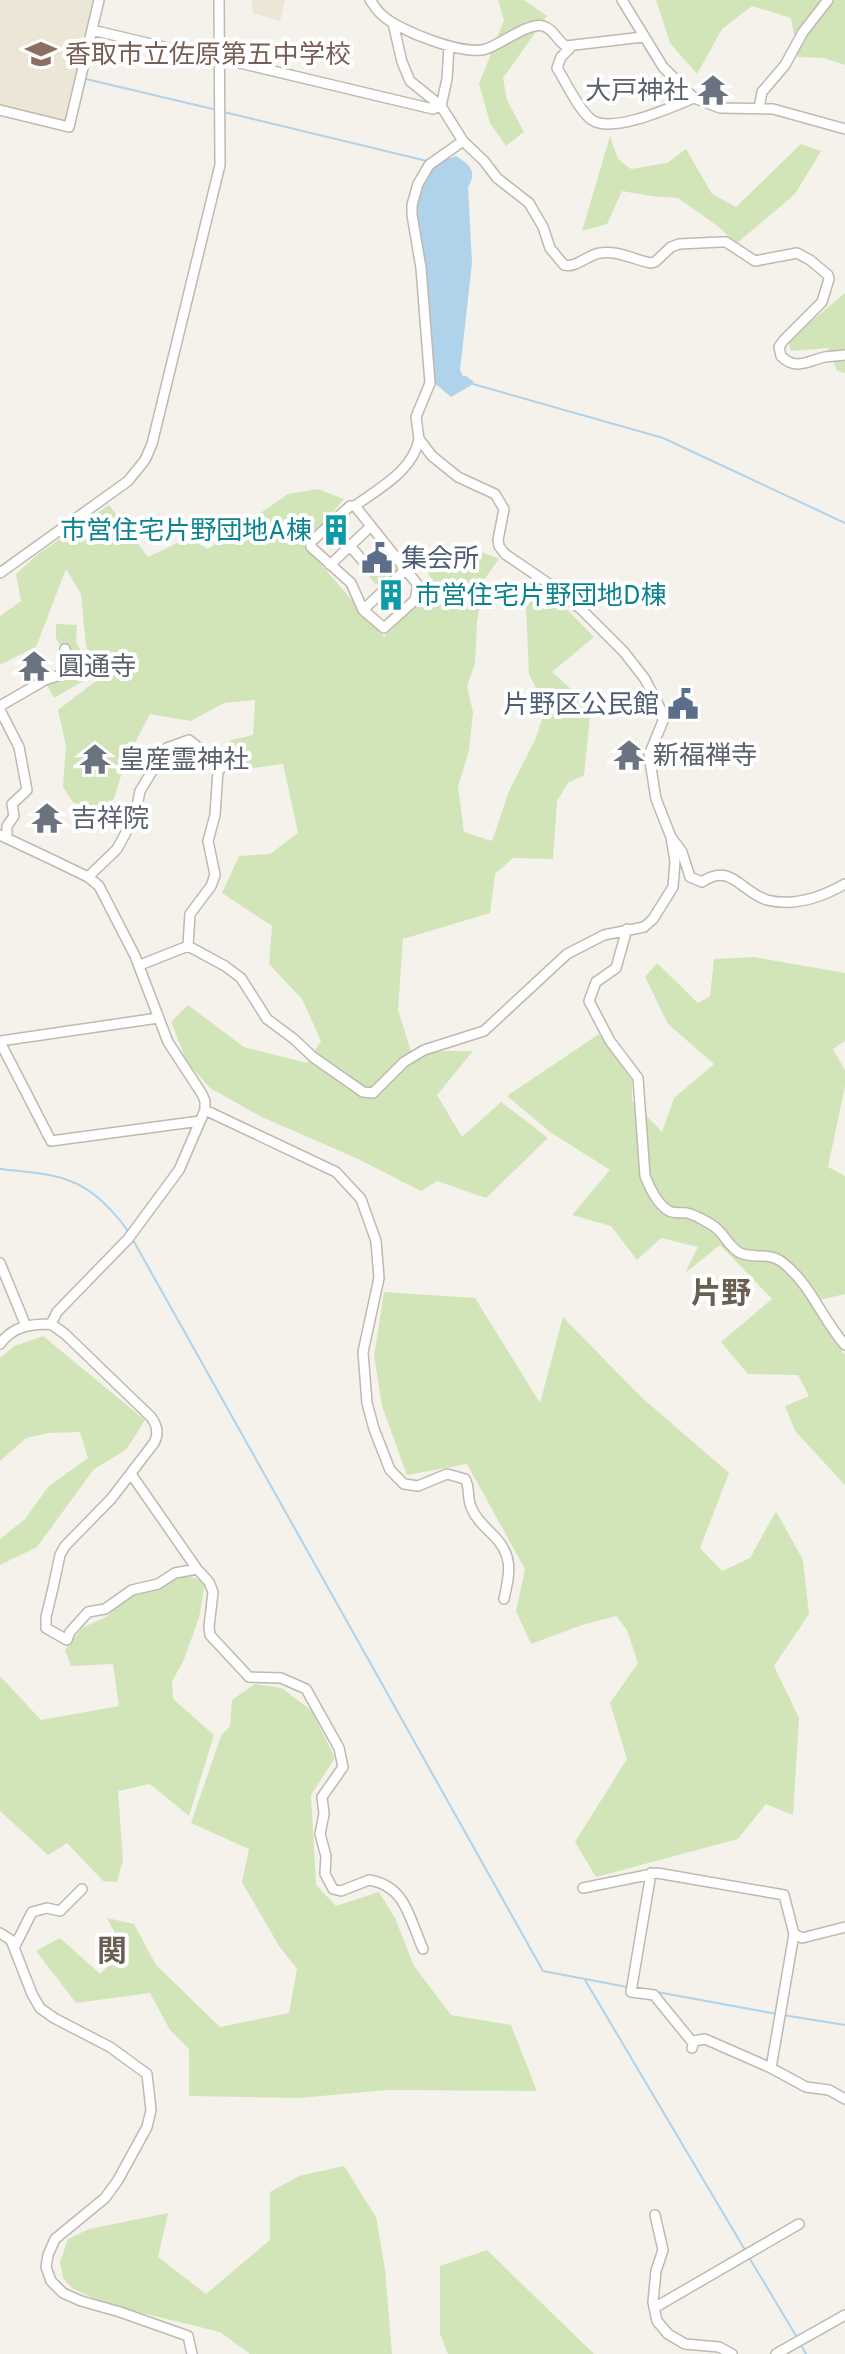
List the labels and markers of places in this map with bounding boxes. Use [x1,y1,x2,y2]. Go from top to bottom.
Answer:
school or university icon: 香取市立佐原第五中学校 [24,37,58,71]
place label: 香取市立佐原第五中学校 [65,40,351,73]
temple icon: 大戸神社 [696,73,730,107]
place label: 大戸神社 [585,76,689,109]
building icon: 市営住宅片野団地A棟 [319,513,353,547]
place label: 市営住宅片野団地A棟 [60,516,312,549]
public building icon: 集会所 [360,541,394,575]
place label: 集会所 [401,544,479,577]
building icon: 市営住宅片野団地D棟 [374,578,408,612]
place label: 市営住宅片野団地D棟 [415,581,667,614]
temple icon: 圓通寺 [17,649,51,683]
place label: 圓通寺 [58,652,136,685]
public building icon: 片野区公民館 [666,687,700,721]
place label: 片野区公民館 [503,690,659,723]
temple icon: 新福禅寺 [612,738,646,772]
place label: 新福禅寺 [653,741,757,774]
temple icon: 皇産霊神社 [78,742,112,776]
place label: 皇産霊神社 [119,745,249,778]
temple icon: 吉祥院 [30,801,64,835]
place label: 吉祥院 [71,804,149,837]

